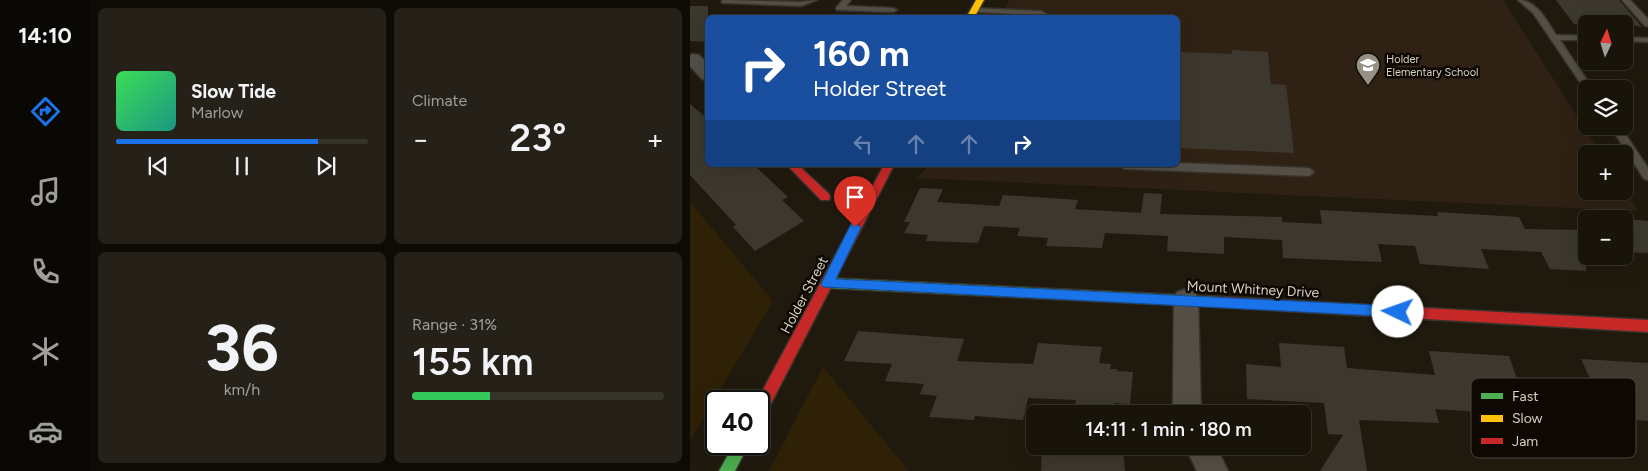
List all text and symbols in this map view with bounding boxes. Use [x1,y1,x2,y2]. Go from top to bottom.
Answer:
north arrow [1578,15,1632,70]
map controls [1578,15,1633,265]
text: 14:10 [18,22,72,49]
text: 160 m [813,33,910,75]
icon: right [730,35,795,100]
school or university icon: Holder Elementary School [1355,52,1381,86]
place label: Holder Elementary School [1386,53,1478,79]
text: Holder Street [813,75,947,102]
text: Slow Tide [191,80,276,103]
button: layers [1578,80,1633,135]
text: Climate [412,91,467,110]
icon: directions [28,94,63,129]
text: Marlow [191,103,243,122]
text: 23° [510,115,566,161]
text: − [412,122,429,156]
text: + [647,122,664,156]
icon: left [849,130,877,158]
icon: ahead [902,130,930,158]
icon: ahead [955,130,983,158]
icon: right [1008,130,1036,158]
button: + [1578,145,1633,200]
icon: previous [144,152,172,180]
icon: pause [228,152,256,180]
icon: next [312,152,340,180]
icon: music [28,174,63,209]
pin [834,176,876,227]
icon: arrive [841,183,869,211]
button: − [1578,210,1633,265]
icon: phone [28,254,63,289]
street label: Holder Street [777,254,832,337]
street label: Mount Whitney Drive [1186,278,1320,301]
position arrow [1371,285,1423,337]
text: 36 [205,308,279,386]
text: Range · 31% [412,315,497,334]
icon: climate [28,334,63,369]
text: 155 km [412,339,534,385]
legend [1471,378,1636,458]
text: km/h [224,380,260,399]
text: Fast [1512,388,1538,405]
speed limit sign: 40 [705,390,770,455]
text: Slow [1512,410,1543,427]
icon: car [28,414,63,449]
text: 14:11 · 1 min · 180 m [1085,418,1252,441]
text: Jam [1512,433,1538,450]

